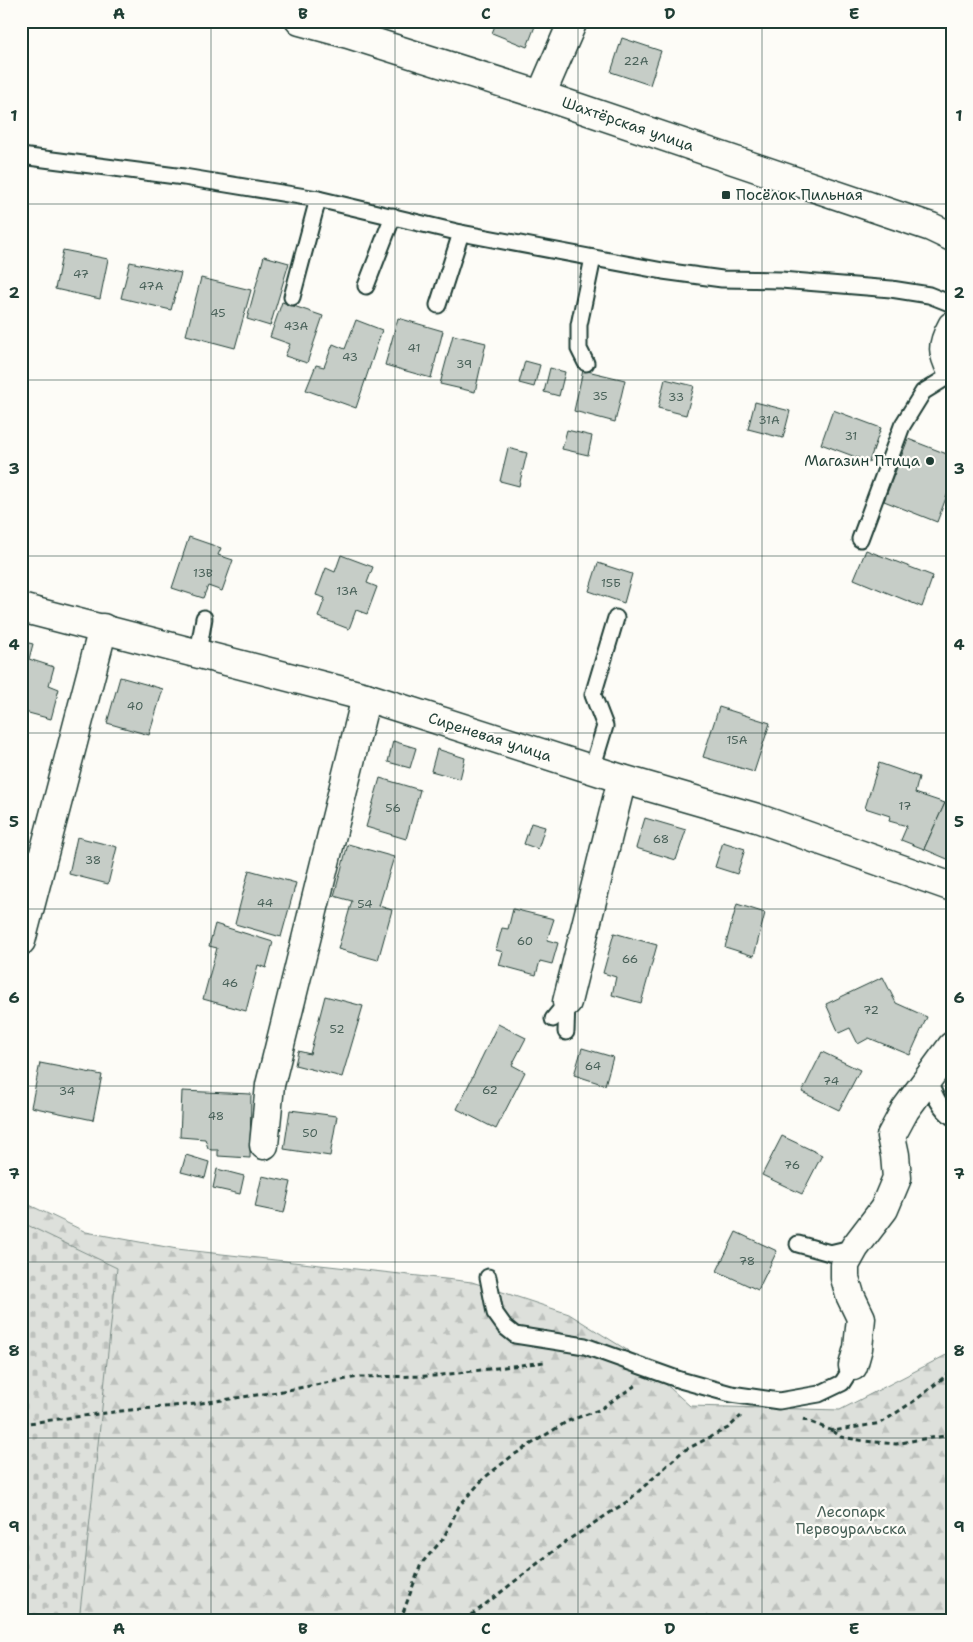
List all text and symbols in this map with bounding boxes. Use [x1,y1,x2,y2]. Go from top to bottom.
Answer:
text: A [113,3,125,24]
text: B [298,3,308,24]
text: C [481,3,491,24]
text: D [664,3,676,24]
text: E [849,3,859,24]
house number: 22А [624,53,649,69]
street label: Шахтёрская улица [559,92,697,156]
text: 1 [10,105,18,126]
text: 1 [955,105,963,126]
place label: Посёлок Пильная [736,185,863,205]
marker: Посёлок Пильная [720,189,732,201]
house number: 47 [73,266,89,282]
house number: 47А [139,278,164,294]
text: 2 [8,282,20,303]
text: 2 [953,282,965,303]
house number: 45 [210,305,226,321]
house number: 43А [284,318,309,334]
house number: 41 [408,340,420,356]
house number: 43 [342,349,358,365]
house number: 39 [456,356,472,372]
house number: 35 [592,388,608,404]
house number: 33 [668,389,684,405]
house number: 31А [758,412,780,428]
house number: 31 [845,428,857,444]
place label: Магазин Птица [804,451,921,471]
marker: Магазин Птица [924,455,936,467]
text: 3 [8,458,20,479]
text: 3 [953,458,965,479]
house number: 13В [193,565,213,581]
house number: 15Б [601,575,621,591]
house number: 13А [336,583,358,599]
text: 4 [8,634,20,655]
text: 4 [953,634,965,655]
house number: 40 [127,698,143,714]
street label: Сиреневая улица [426,708,555,767]
house number: 15А [727,732,748,748]
house number: 17 [899,798,911,814]
house number: 56 [385,800,401,816]
text: 5 [9,811,19,832]
text: 5 [954,811,964,832]
house number: 68 [653,831,669,847]
house number: 38 [85,852,101,868]
house number: 44 [257,895,273,911]
house number: 54 [357,896,373,912]
house number: 60 [517,933,533,949]
house number: 66 [622,951,638,967]
house number: 46 [222,975,238,991]
text: 6 [8,987,20,1008]
text: 6 [953,987,965,1008]
house number: 72 [863,1002,879,1018]
house number: 52 [329,1021,345,1037]
house number: 64 [585,1058,601,1074]
house number: 74 [823,1073,839,1089]
house number: 62 [482,1082,498,1098]
house number: 34 [59,1083,75,1099]
house number: 48 [208,1108,224,1124]
house number: 50 [302,1125,318,1141]
house number: 76 [784,1157,800,1173]
text: 7 [8,1163,20,1184]
text: 7 [953,1163,965,1184]
house number: 78 [739,1253,755,1269]
text: 8 [8,1340,20,1361]
text: 8 [953,1340,965,1361]
park label: Лесопарк Первоуральска [796,1502,907,1539]
text: 9 [8,1516,20,1537]
text: 9 [953,1516,965,1537]
text: A [113,1618,125,1639]
text: B [298,1618,308,1639]
text: C [481,1618,491,1639]
text: D [664,1618,676,1639]
text: E [849,1618,859,1639]

